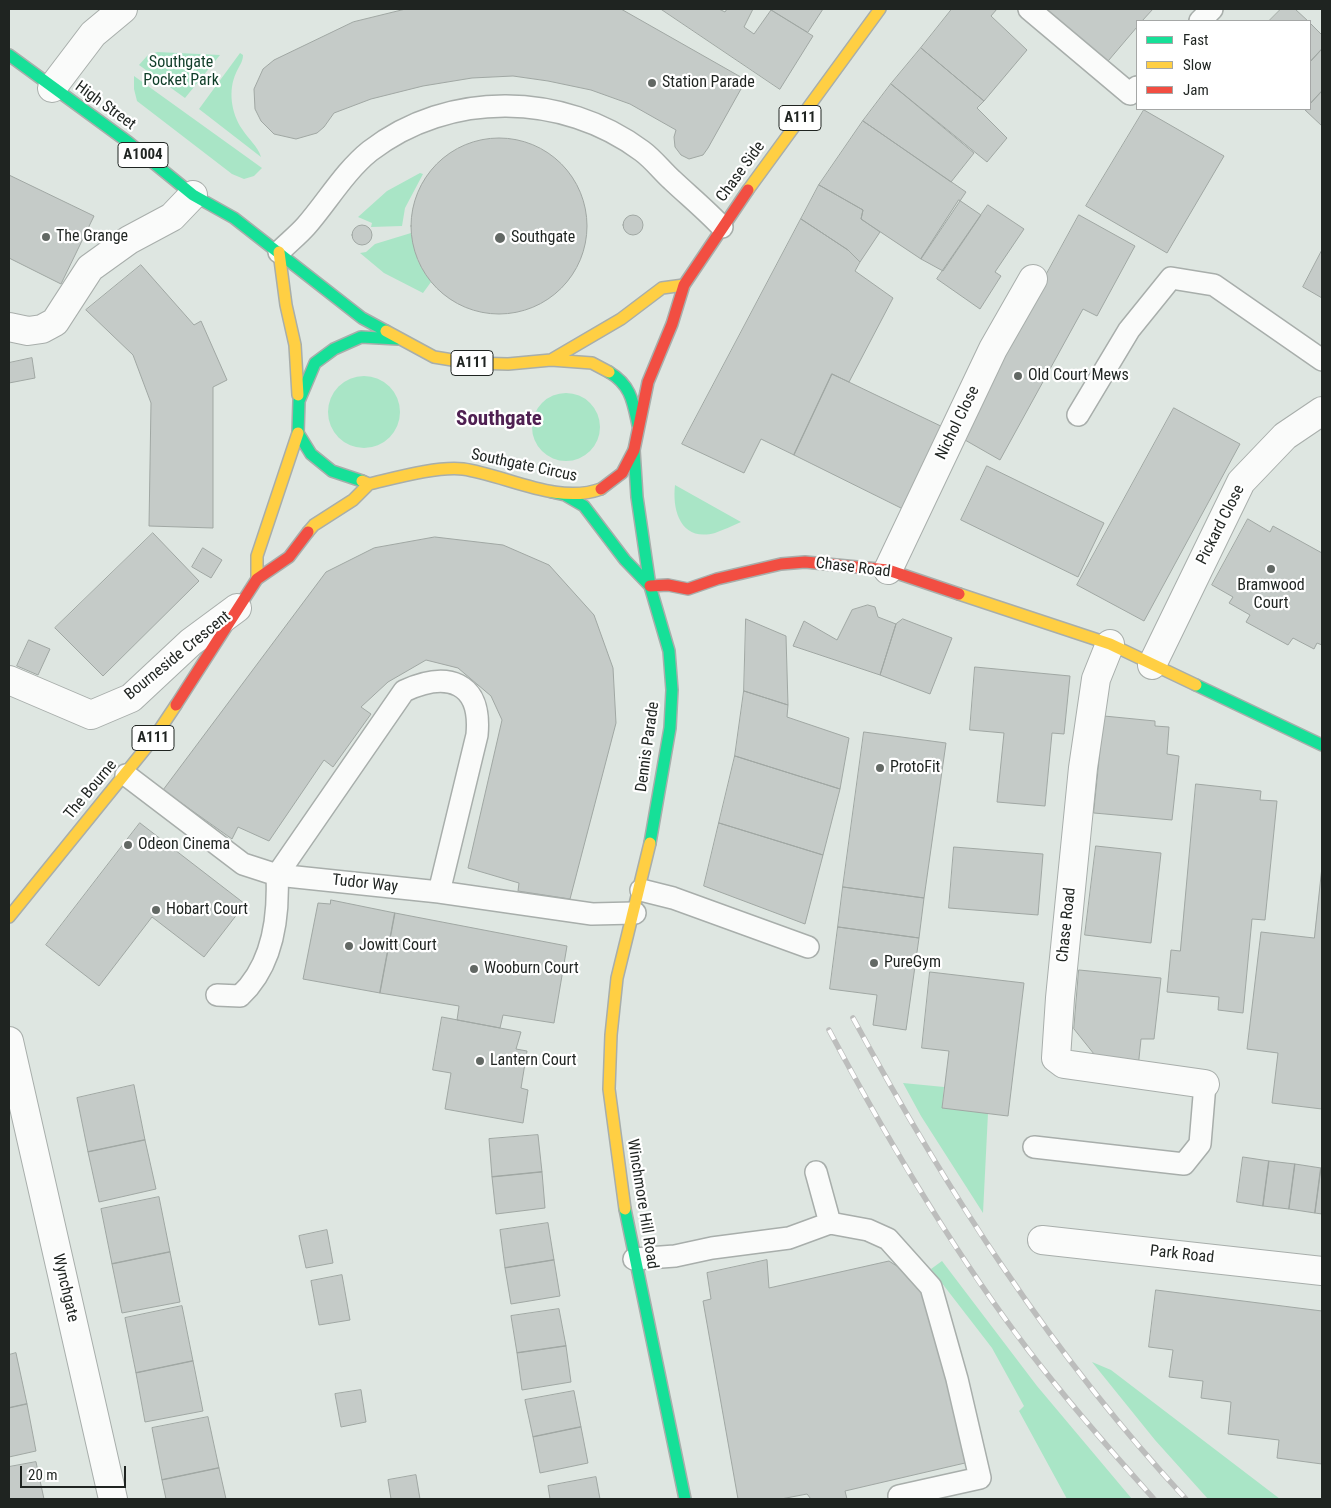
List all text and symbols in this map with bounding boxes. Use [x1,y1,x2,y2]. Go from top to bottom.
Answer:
legend [1136,20,1311,110]
text: Fast [1183,31,1208,49]
park label: Southgate Pocket Park [143,53,219,91]
text: Slow [1183,56,1212,74]
place label: Station Parade [662,73,755,93]
marker: Station Parade [646,77,658,89]
street label: High Street [71,78,139,134]
text: Jam [1183,81,1209,99]
road number: A111 [779,106,821,130]
street label: Chase Side [713,138,769,206]
road number: A1004 [118,142,168,168]
place label: The Grange [56,227,128,247]
place label: Southgate [511,228,575,248]
marker: The Grange [40,231,52,243]
marker: Southgate [493,231,507,245]
road number: A111 [451,350,493,376]
place label: Old Court Mews [1028,366,1129,386]
marker: Old Court Mews [1012,370,1024,382]
street label: Nichol Close [932,383,984,463]
district label: Southgate [456,407,542,433]
street label: Southgate Circus [469,445,579,487]
street label: Pickard Close [1193,482,1249,568]
street label: Chase Road [815,554,891,582]
marker: Bramwood Court [1265,563,1277,575]
place label: Bramwood Court [1237,576,1305,614]
street label: Bourneside Crescent [121,607,235,705]
street label: Dennis Parade [632,701,664,793]
road number: A111 [132,726,174,750]
street label: The Bourne [61,756,121,824]
place label: ProtoFit [890,758,940,778]
marker: ProtoFit [874,762,886,774]
place label: Odeon Cinema [138,835,230,855]
marker: Odeon Cinema [122,839,134,851]
street label: Tudor Way [331,871,399,897]
street label: Chase Road [1054,887,1080,963]
place label: Hobart Court [166,900,248,920]
marker: Hobart Court [150,904,162,916]
place label: Jowitt Court [359,936,437,956]
marker: Jowitt Court [343,940,355,952]
place label: PureGym [884,953,941,973]
marker: PureGym [868,957,880,969]
place label: Wooburn Court [484,959,579,979]
marker: Wooburn Court [468,963,480,975]
place label: Lantern Court [490,1051,576,1071]
marker: Lantern Court [474,1055,486,1067]
street label: Winchmore Hill Road [622,1138,662,1270]
street label: Park Road [1149,1242,1215,1268]
street label: Wynchgate [48,1252,82,1324]
scale bar [22,1456,129,1488]
text: 20 m [28,1466,58,1484]

